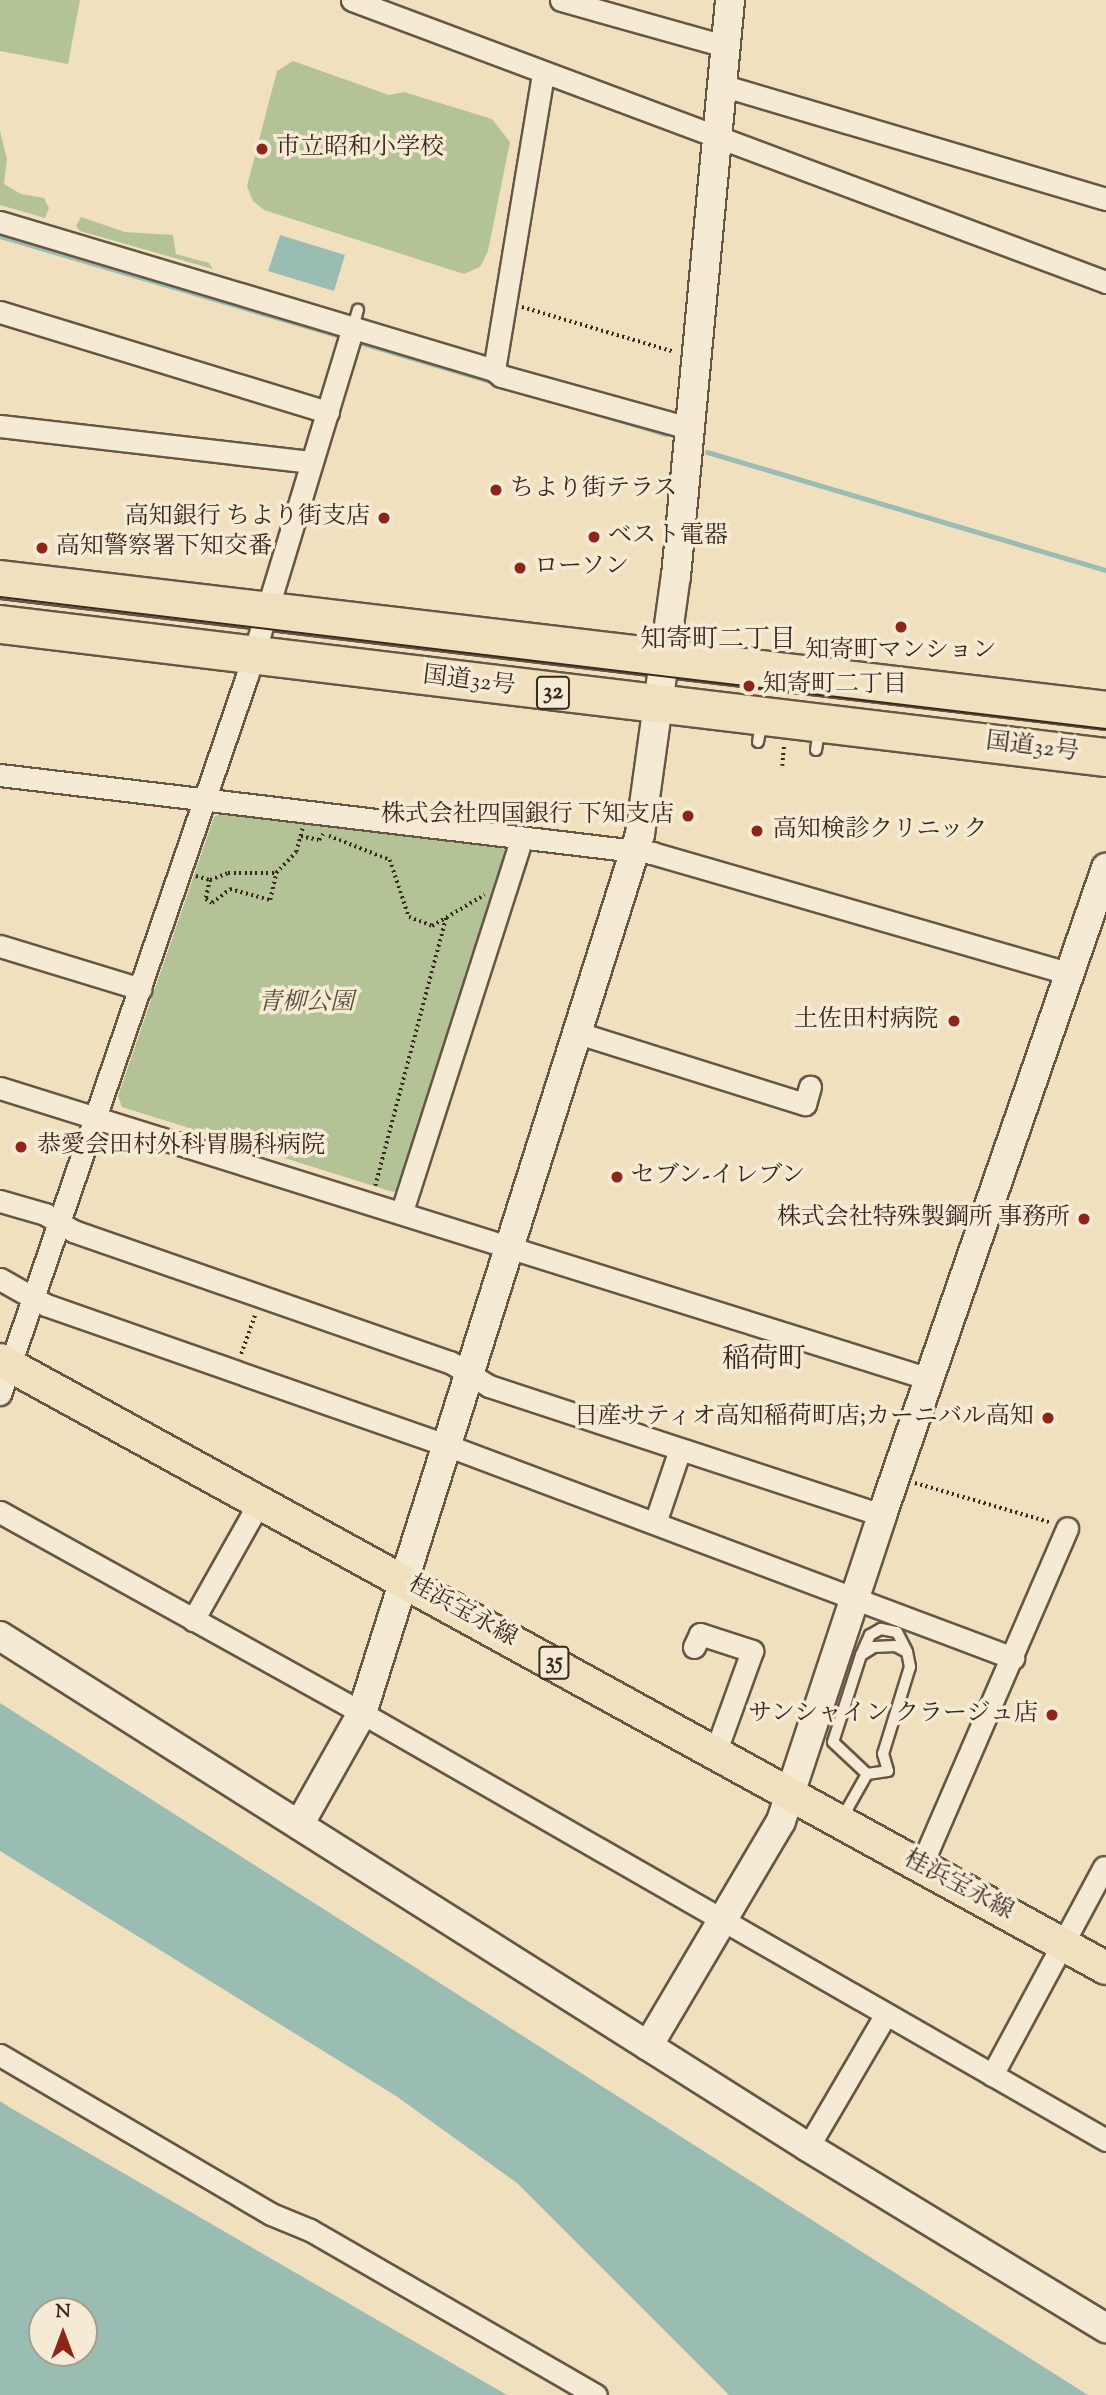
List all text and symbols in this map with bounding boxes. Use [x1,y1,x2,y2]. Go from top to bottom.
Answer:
place label: 市立昭和小学校 [276,135,444,163]
marker: 市立昭和小学校 [254,141,270,157]
place label: ちより街テラス [510,476,678,504]
marker: ちより街テラス [488,482,504,498]
place label: 高知銀行 ちより街支店 [125,504,370,532]
marker: 高知銀行 ちより街支店 [376,510,392,526]
place label: ベスト電器 [608,523,728,551]
marker: ベスト電器 [586,529,602,545]
place label: 高知警察署下知交番 [56,534,272,562]
marker: 高知警察署下知交番 [34,540,50,556]
place label: ローソン [534,554,630,582]
marker: ローソン [512,560,528,576]
marker: 知寄町マンション [893,619,909,635]
district label: 知寄町二丁目 [640,625,796,657]
place label: 知寄町マンション [805,638,997,666]
street label: 国道32号 [421,662,517,702]
place label: 知寄町二丁目 [763,672,907,700]
road number: 32 [536,674,570,712]
marker: 知寄町二丁目 [741,678,757,694]
street label: 国道32号 [984,728,1080,768]
place label: 株式会社四国銀行 下知支店 [381,802,674,830]
marker: 株式会社四国銀行 下知支店 [680,808,696,824]
place label: 高知検診クリニック [773,817,989,845]
marker: 高知検診クリニック [747,821,767,841]
park label: 青柳公園 [258,990,354,1018]
place label: 土佐田村病院 [794,1007,938,1035]
marker: 土佐田村病院 [944,1011,964,1031]
place label: 恭愛会田村外科胃腸科病院 [37,1133,325,1161]
marker: 恭愛会田村外科胃腸科病院 [11,1137,31,1157]
place label: セブン-イレブン [631,1163,807,1191]
marker: セブン-イレブン [609,1169,625,1185]
place label: 株式会社特殊製鋼所 事務所 [777,1205,1070,1233]
marker: 株式会社特殊製鋼所 事務所 [1076,1211,1092,1227]
district label: 稲荷町 [722,1343,806,1377]
place label: 日産サティオ高知稲荷町店;カーニバル高知 [572,1404,1034,1432]
marker: 日産サティオ高知稲荷町店;カーニバル高知 [1040,1410,1056,1426]
street label: 桂浜宝永線 [403,1570,521,1654]
road number: 35 [538,1644,570,1682]
place label: サンシャイン クラージュ店 [745,1701,1038,1729]
marker: サンシャイン クラージュ店 [1044,1707,1060,1723]
street label: 桂浜宝永線 [898,1845,1018,1927]
north arrow [28,2297,98,2367]
text: N [55,2299,71,2326]

